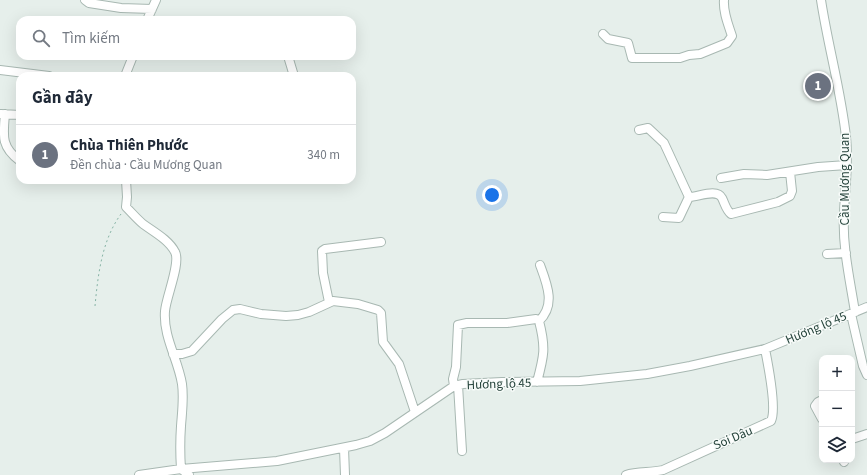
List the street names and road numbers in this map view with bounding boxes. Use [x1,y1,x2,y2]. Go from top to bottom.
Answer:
street label: Cầu Mương Quan [836,133,854,225]
street label: Hương lộ 45 [783,307,849,349]
street label: Hương lộ 45 [466,374,532,394]
street label: Soi Dâu [710,422,756,454]

